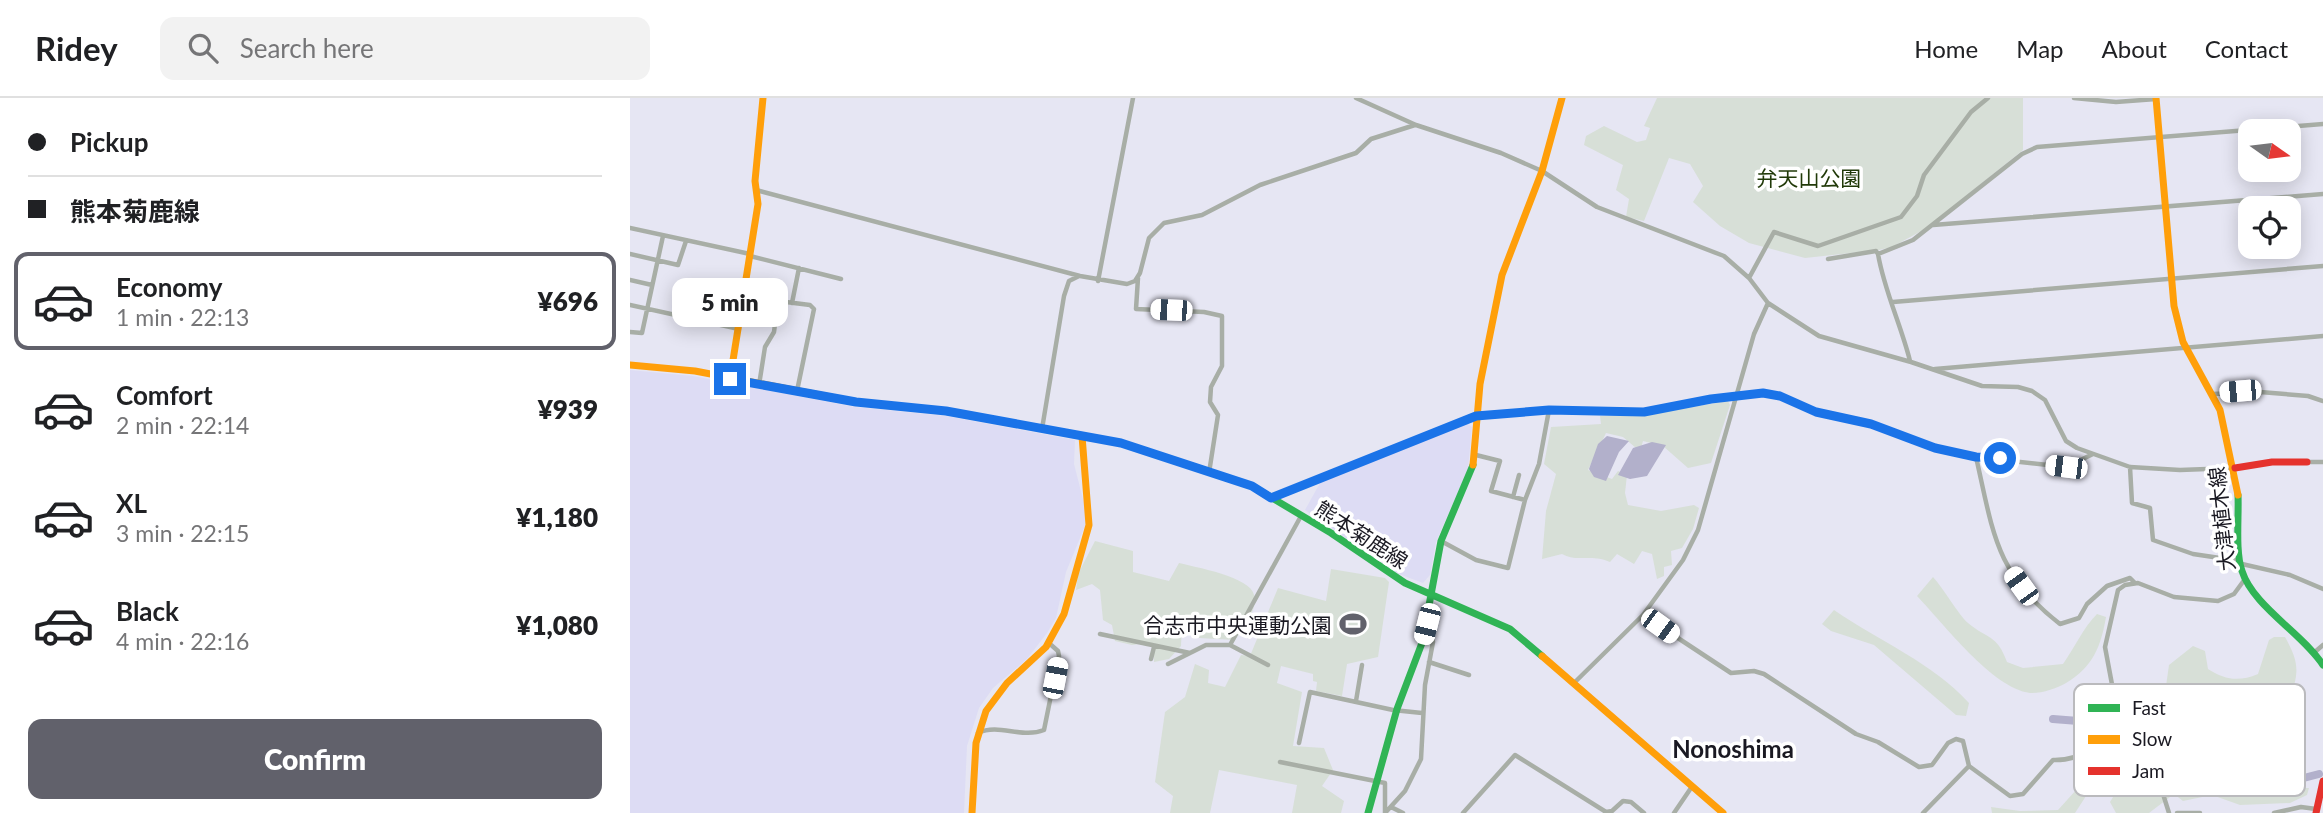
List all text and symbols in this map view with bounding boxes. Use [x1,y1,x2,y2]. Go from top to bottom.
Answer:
search box [160,17,650,80]
text: Ridey [35,28,118,68]
icon: search [184,29,222,67]
text: Search here [240,32,374,64]
text: Home [1914,34,1978,63]
text: Map [2016,34,2064,63]
text: About [2102,34,2167,63]
text: Contact [2205,34,2288,63]
north arrow [2238,119,2301,182]
map controls [2238,119,2301,259]
text: Pickup [70,126,149,158]
park label: 弁天山公園 [1757,165,1862,190]
text: 熊本菊鹿線 [70,195,200,227]
button: locate [2238,196,2301,259]
icon: car [32,270,95,333]
text: Economy [116,271,222,303]
callout: 5 min [672,278,788,327]
text: ¥696 [538,285,598,317]
text: 5 min [701,288,759,316]
car [1150,299,1193,321]
text: 1 min · 22:13 [116,303,249,331]
route end [714,363,746,395]
icon: car [32,378,95,441]
text: Comfort [116,379,213,411]
car [2219,379,2262,403]
text: ¥939 [538,393,598,425]
text: 2 min · 22:14 [116,411,249,439]
route start [1984,442,2016,474]
car [2044,454,2089,480]
street label: 大津植木線 [2203,465,2239,573]
icon: car [32,486,95,549]
text: XL [116,487,147,519]
street label: 熊本菊鹿線 [1311,495,1413,573]
text: ¥1,180 [516,501,598,533]
text: 3 min · 22:15 [116,519,249,547]
car [2001,563,2042,609]
icon: car [32,594,95,657]
text: Black [116,595,179,627]
car [1412,601,1443,647]
car [1637,605,1684,647]
text: ¥1,080 [516,609,598,641]
sports icon: 合志市中央運動公園 [1338,609,1368,639]
place label: 合志市中央運動公園 [1143,612,1332,637]
text: 4 min · 22:16 [116,627,249,655]
car [1041,655,1070,701]
legend [2074,684,2305,796]
text: Fast [2132,696,2166,719]
button: Confirm [28,719,602,799]
text: Slow [2132,727,2172,750]
district label: Nonoshima [1672,734,1794,763]
text: Jam [2132,759,2165,782]

